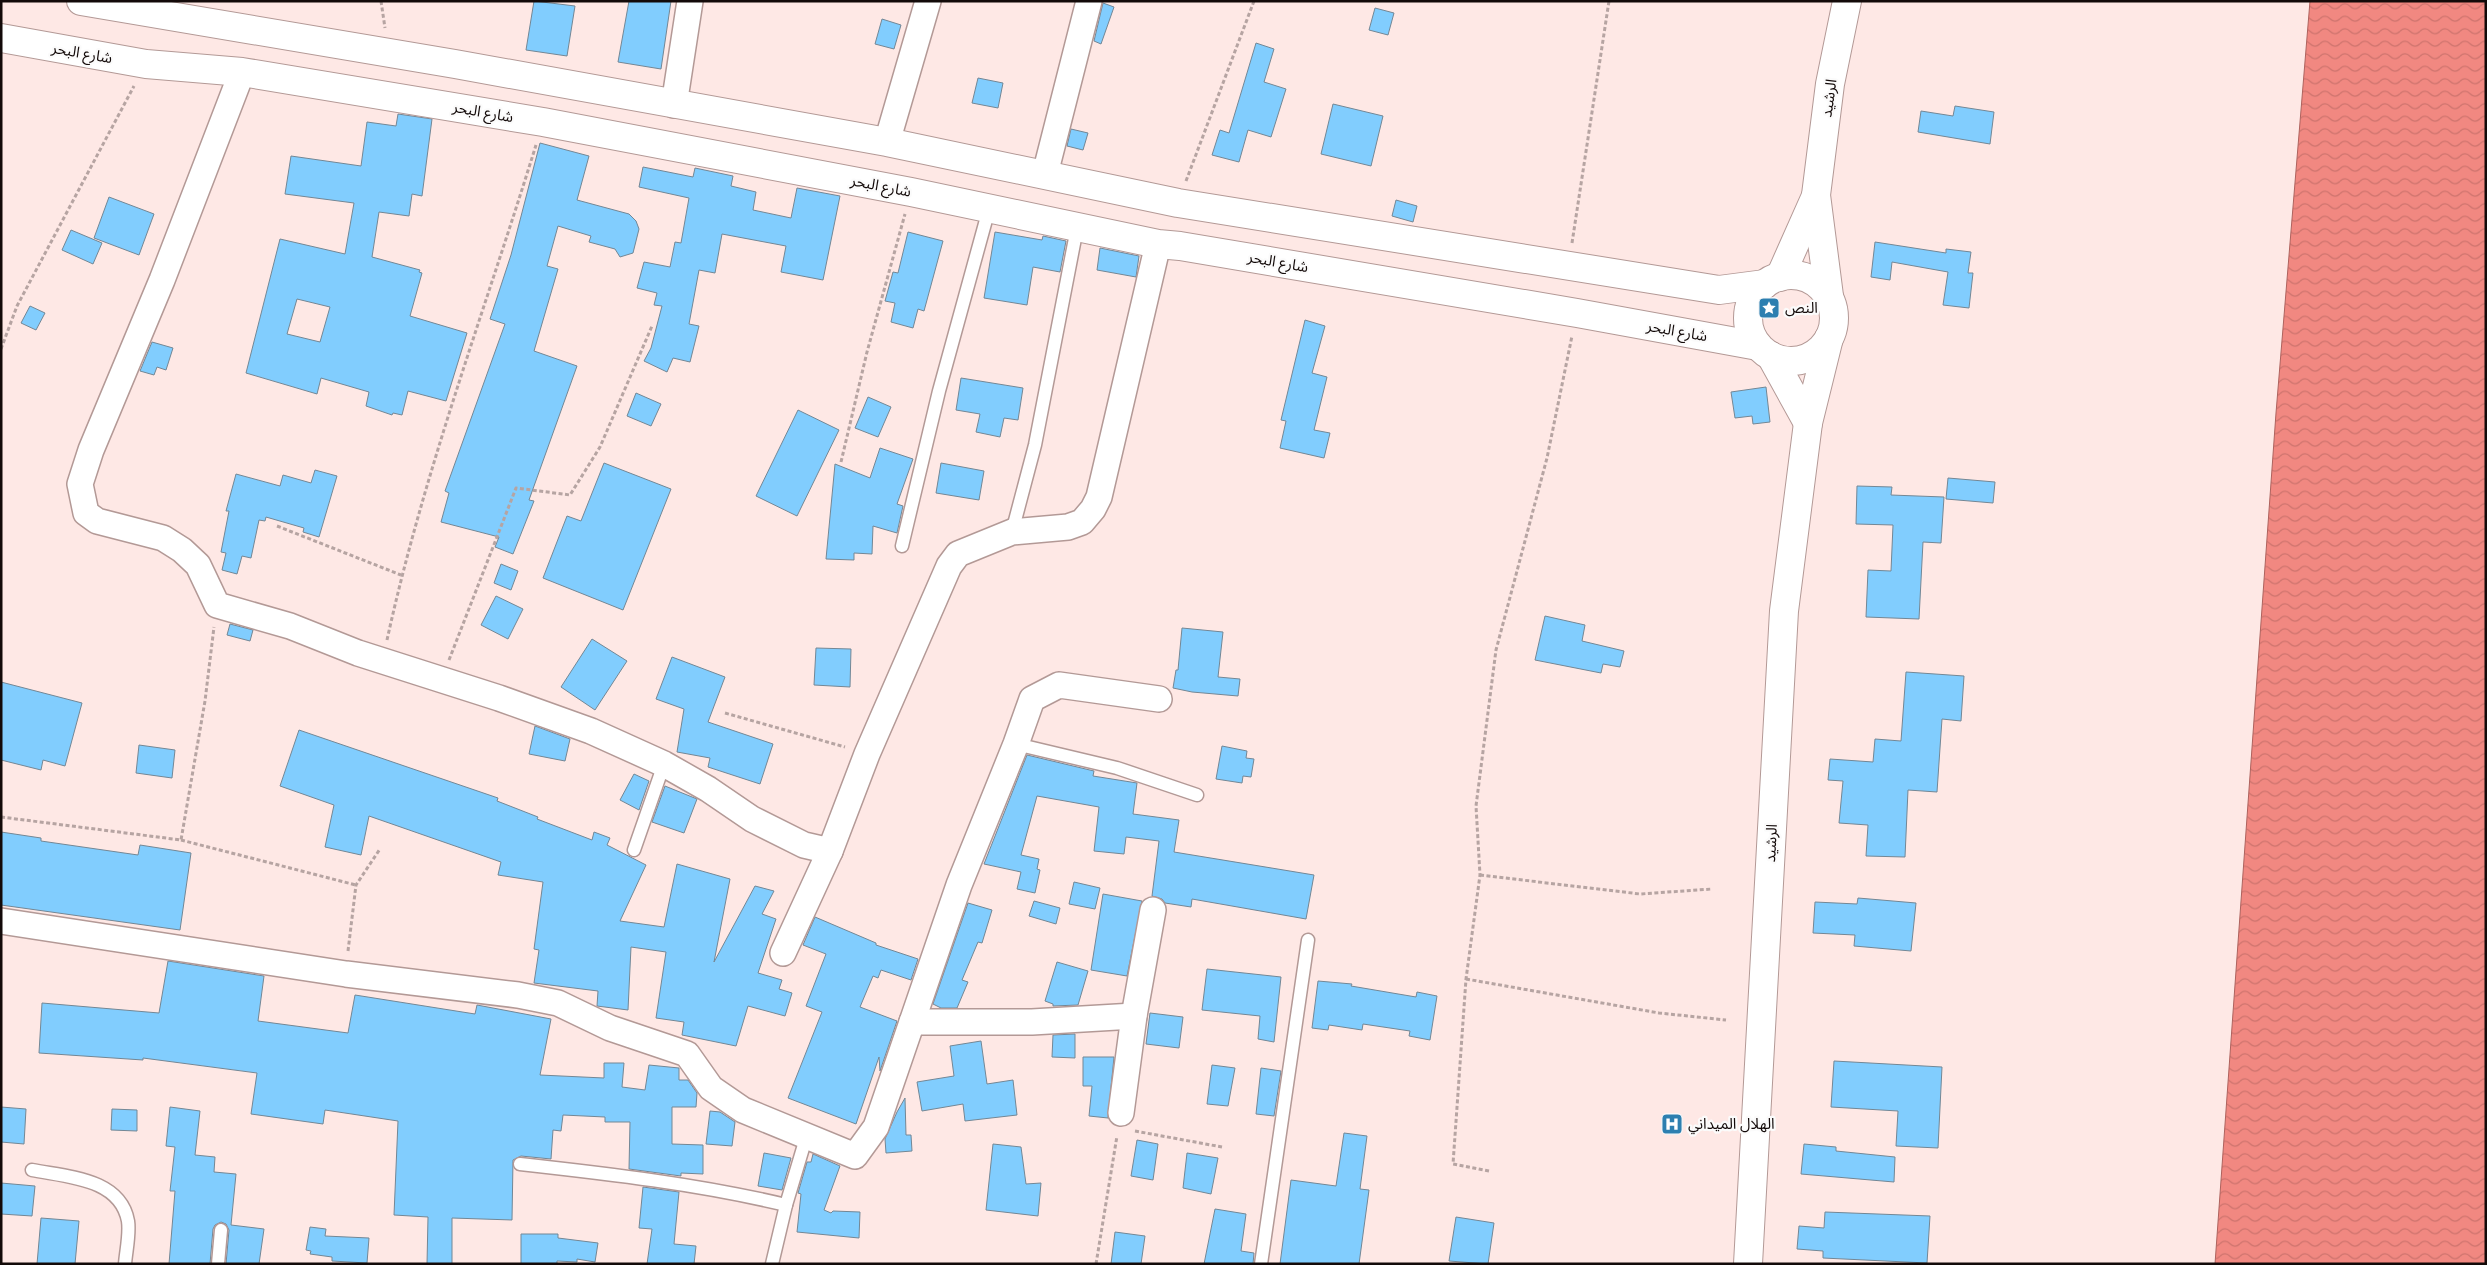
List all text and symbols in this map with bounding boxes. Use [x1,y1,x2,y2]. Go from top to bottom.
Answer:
street label: شارع البحر [49,40,114,70]
street label: الرشيد [1818,78,1841,118]
street label: شارع البحر [450,99,515,129]
street label: شارع البحر [848,172,913,204]
street label: شارع البحر [1245,249,1310,279]
place icon: النص [1757,296,1781,320]
place label: النص [1785,300,1818,317]
street label: شارع البحر [1644,318,1709,348]
street label: الرشيد [1762,823,1781,863]
hospital icon: الهلال الميداني [1660,1112,1684,1136]
place label: الهلال الميداني [1688,1116,1775,1135]

